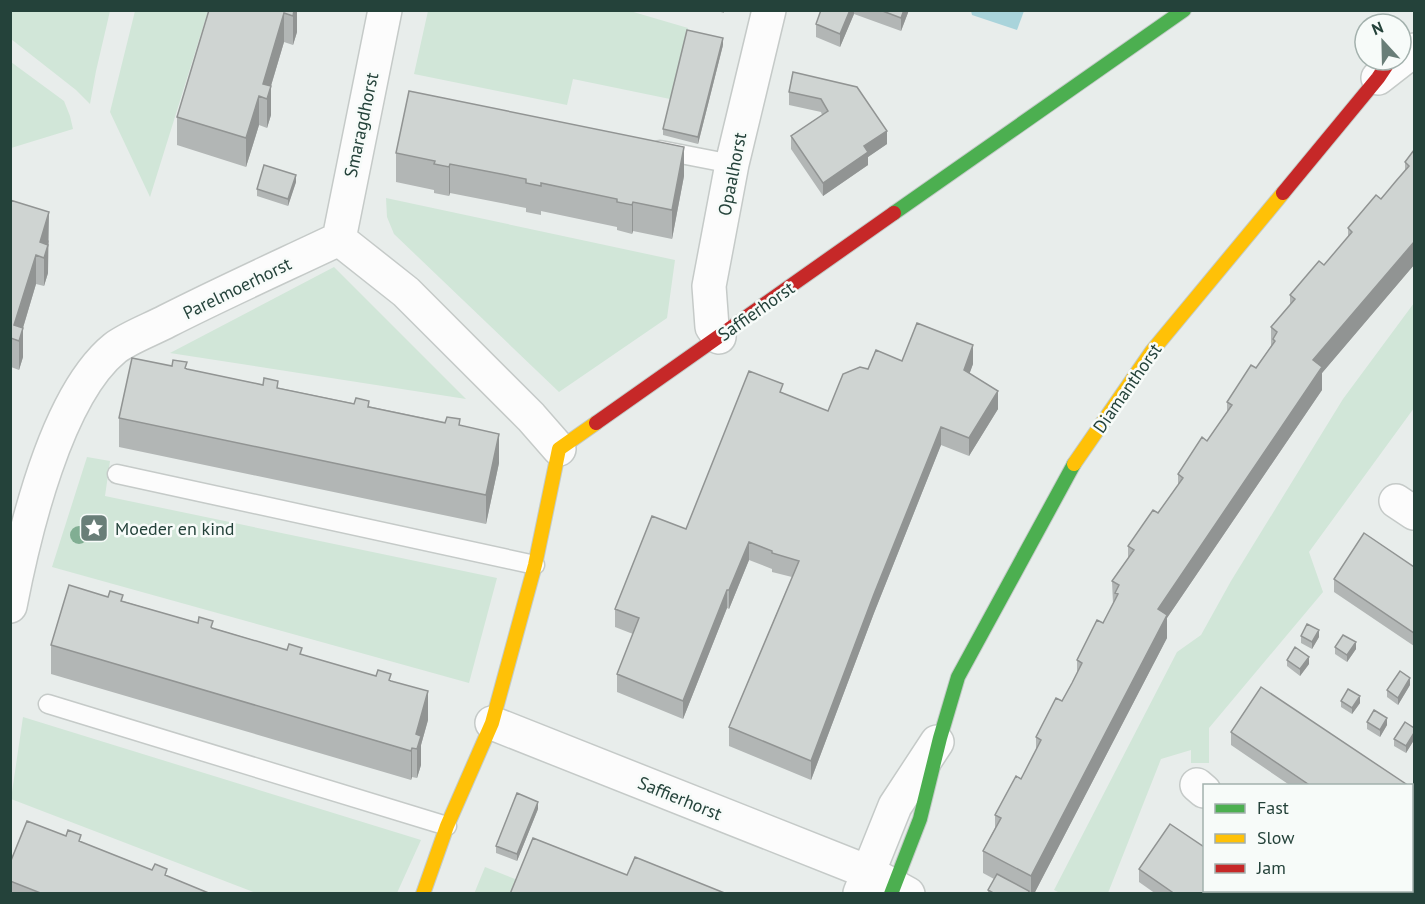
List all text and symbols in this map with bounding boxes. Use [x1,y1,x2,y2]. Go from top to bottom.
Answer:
north arrow [1353,12,1413,72]
text: N [1369,17,1386,39]
street label: Smaragdhorst [339,70,383,180]
street label: Opaalhorst [713,130,751,218]
street label: Parelmoerhorst [179,252,295,324]
street label: Saffierhorst [713,276,799,346]
street label: Diamanthorst [1088,339,1166,437]
place icon: Moeder en kind [78,512,110,544]
place label: Moeder en kind [115,517,235,540]
street label: Saffierhorst [635,771,725,825]
legend [1203,784,1413,892]
text: Fast [1257,796,1289,819]
text: Slow [1257,826,1295,849]
text: Jam [1256,856,1286,879]

